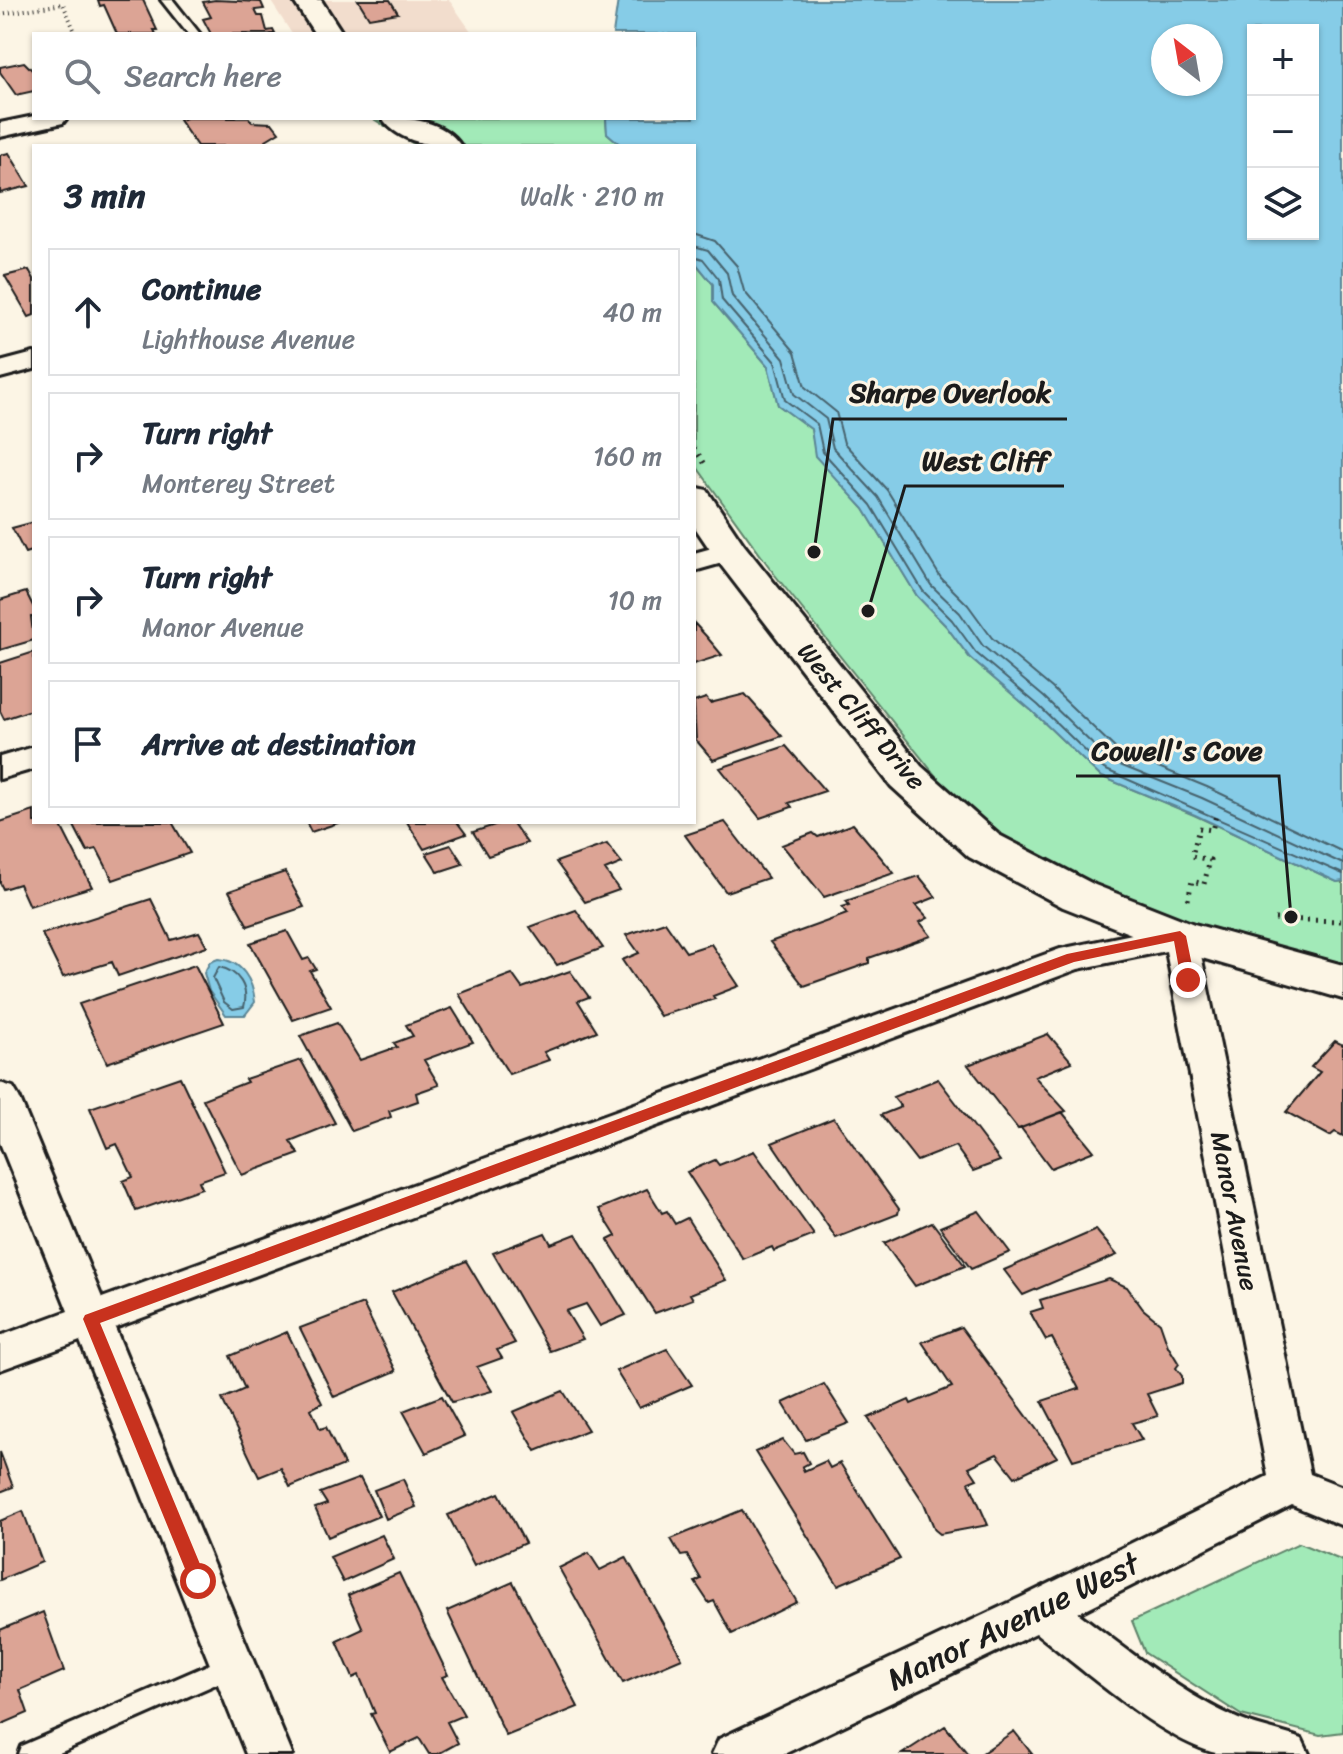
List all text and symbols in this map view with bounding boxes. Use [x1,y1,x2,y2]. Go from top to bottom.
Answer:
north arrow [1151,24,1223,96]
map controls [1247,24,1319,240]
button: + [1247,24,1319,96]
search box [32,32,696,120]
text: Search here [124,49,282,103]
icon: search [60,54,104,98]
button: − [1247,96,1319,168]
text: 3 min [64,166,145,226]
button: layers [1247,168,1319,240]
text: Walk · 210 m [520,173,664,219]
text: Continue [142,262,261,316]
text: 40 m [603,289,662,335]
icon: ahead [66,290,110,334]
text: Lighthouse Avenue [142,316,355,362]
callout: Sharpe Overlook [833,367,1067,419]
text: Sharpe Overlook [848,368,1052,417]
text: Turn right [142,406,272,460]
text: 160 m [593,433,662,479]
icon: right [66,434,110,478]
callout: West Cliff [905,434,1064,486]
text: West Cliff [922,436,1052,485]
text: Monterey Street [142,460,335,506]
text: Turn right [142,550,272,604]
text: 10 m [608,577,662,623]
icon: right [66,578,110,622]
text: Manor Avenue [142,604,304,650]
street label: West Cliff Drive [786,631,938,801]
text: Arrive at destination [142,717,416,771]
icon: arrive [66,722,110,766]
callout: Cowell's Cove [1076,724,1279,776]
text: Cowell's Cove [1090,726,1263,775]
route end [1170,962,1206,998]
street label: Manor Avenue [1197,1127,1273,1295]
street label: Manor Avenue West [877,1535,1150,1707]
route start [180,1563,216,1599]

